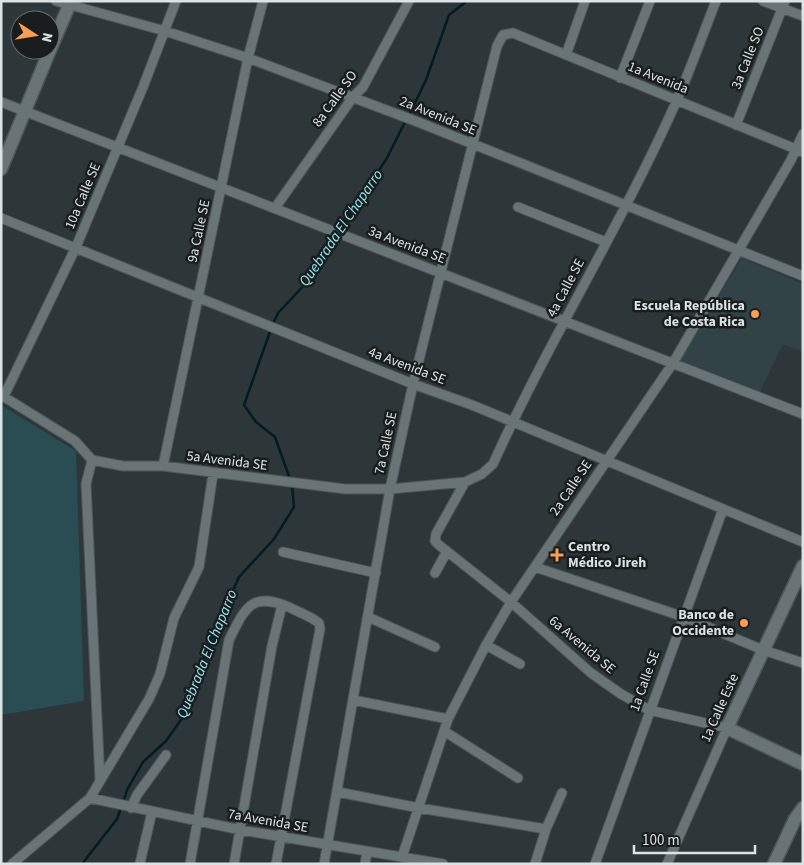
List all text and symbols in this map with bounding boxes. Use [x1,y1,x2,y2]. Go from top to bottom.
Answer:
north arrow [10,10,60,60]
street label: 3a Calle SO [726,24,770,92]
text: N [36,31,57,44]
street label: 1a Avenida [625,57,691,99]
street label: 8a Calle SO [308,67,362,131]
street label: 2a Avenida SE [397,91,479,141]
street label: 10a Calle SE [60,160,106,232]
water label: Quebrada El Chaparro [294,165,388,291]
street label: 9a Calle SE [183,198,215,264]
street label: 3a Avenida SE [365,221,449,269]
street label: 4a Calle SE [542,255,590,321]
place label: Escuela República de Costa Rica [634,296,745,332]
marker: Escuela República de Costa Rica [749,308,761,320]
street label: 4a Avenida SE [365,342,449,390]
street label: 7a Calle SE [370,410,402,476]
street label: 5a Avenida SE [185,446,269,476]
street label: 2a Calle SE [545,456,597,520]
place label: Centro Médico Jireh [568,537,646,573]
marker: Centro Médico Jireh [550,548,564,562]
water label: Quebrada El Chaparro [172,586,242,721]
place label: Banco de Occidente [672,605,734,641]
street label: 6a Avenida SE [544,611,620,679]
marker: Banco de Occidente [738,617,750,629]
street label: 1a Calle SE [625,648,665,714]
street label: 1a Calle Este [696,670,744,746]
street label: 7a Avenida SE [226,804,310,838]
scale bar [634,822,755,854]
text: 100 m [642,830,680,851]

